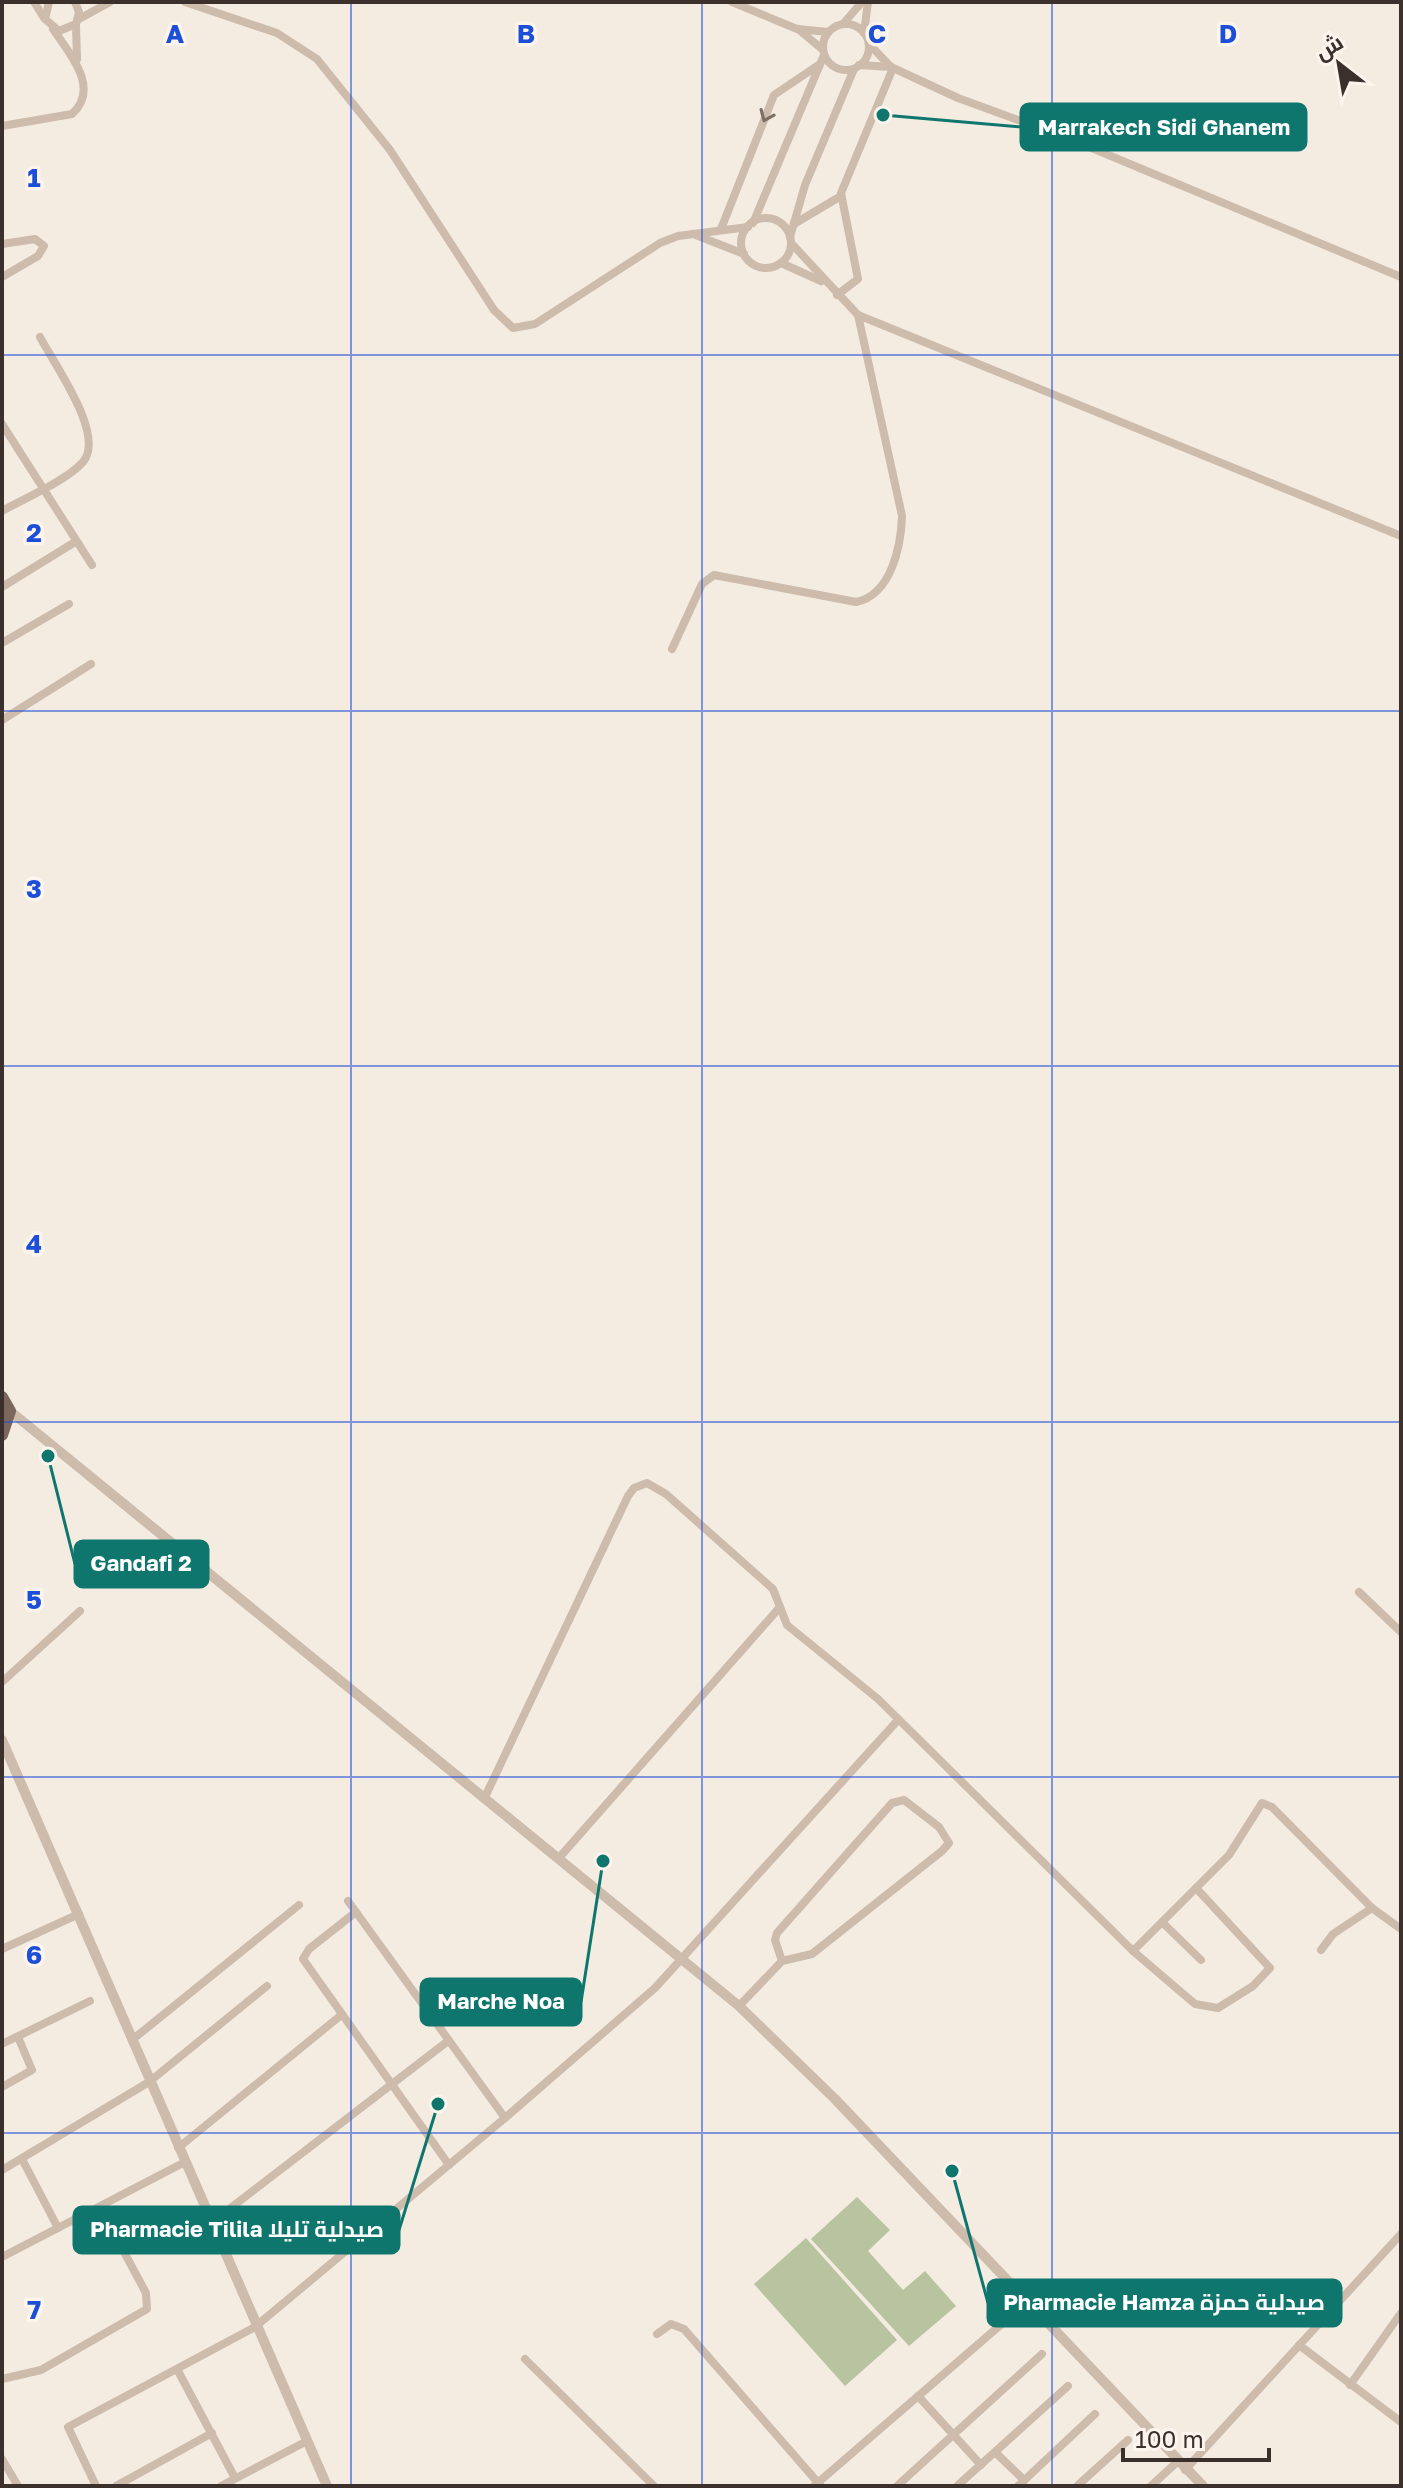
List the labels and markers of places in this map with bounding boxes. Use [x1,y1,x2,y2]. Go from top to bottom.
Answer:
callout: Marrakech Sidi Ghanem [1021,104,1306,150]
callout: Gandafi 2 [75,1541,208,1587]
callout: Marche Noa [421,1979,581,2025]
callout: Pharmacie Tilila صيدلية تليلا [74,2207,399,2253]
callout: Pharmacie Hamza صيدلية حمزة [988,2280,1341,2326]

